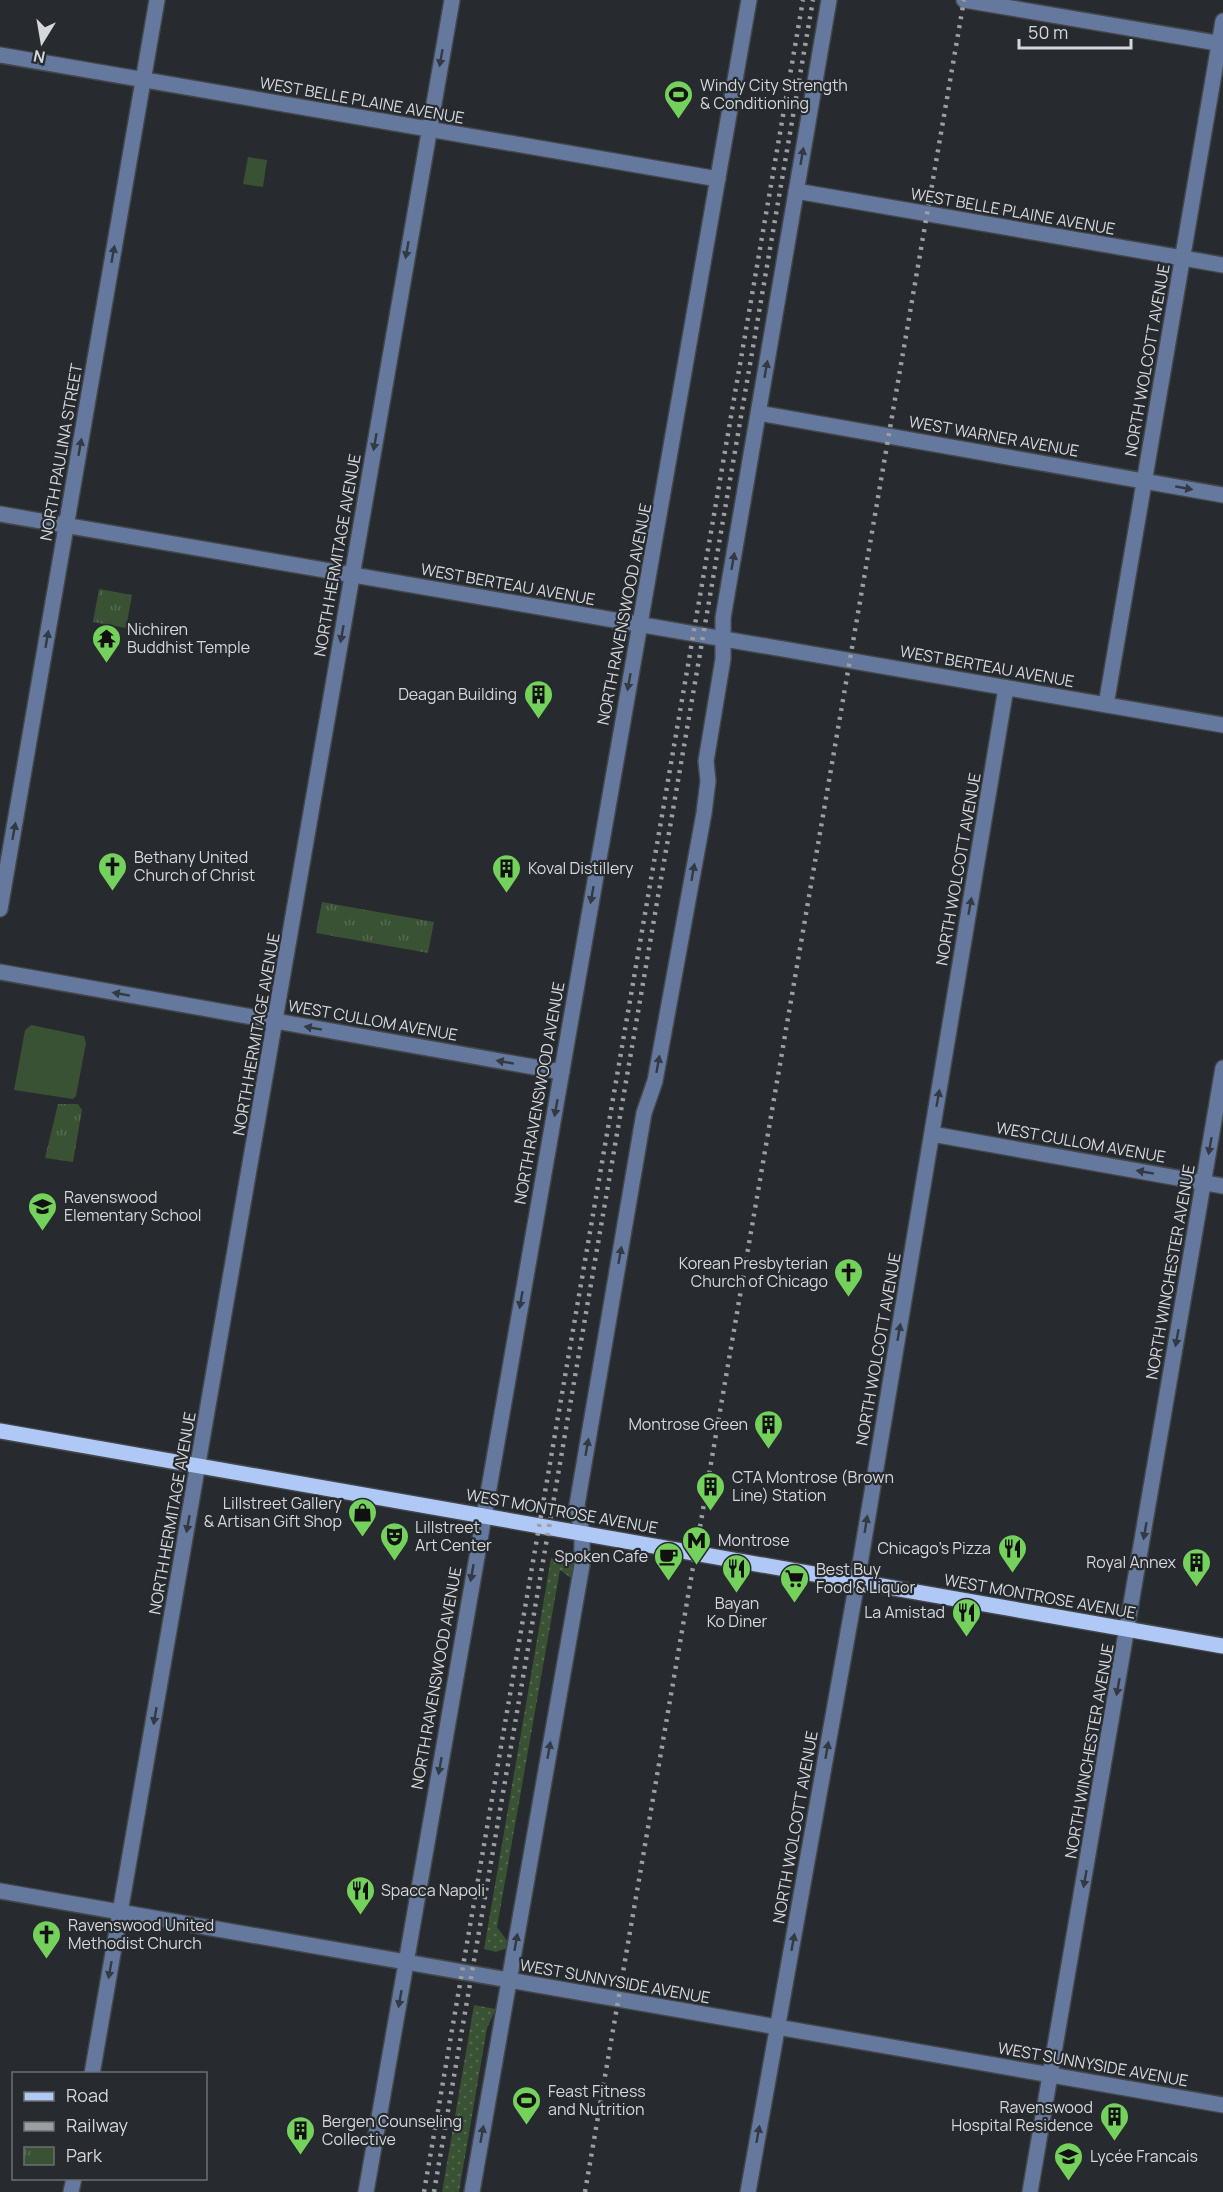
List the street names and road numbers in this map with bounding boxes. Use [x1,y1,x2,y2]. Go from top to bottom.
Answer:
street label: WEST BELLE PLAINE AVENUE [258,71,466,129]
street label: WEST BELLE PLAINE AVENUE [909,182,1117,240]
street label: NORTH WOLCOTT AVENUE [1119,262,1175,458]
street label: NORTH PAULINA STREET [35,361,88,542]
street label: WEST WARNER AVENUE [907,410,1081,462]
street label: NORTH HERMITAGE AVENUE [308,452,366,658]
street label: NORTH RAVENSWOOD AVENUE [592,501,656,727]
street label: WEST BERTEAU AVENUE [419,558,597,610]
street label: WEST BERTEAU AVENUE [898,640,1076,692]
street label: NORTH WOLCOTT AVENUE [930,771,986,967]
street label: NORTH HERMITAGE AVENUE [227,931,285,1137]
street label: NORTH RAVENSWOOD AVENUE [509,980,569,1206]
street label: WEST CULLOM AVENUE [286,994,460,1046]
street label: WEST CULLOM AVENUE [994,1116,1168,1168]
street label: NORTH WINCHESTER AVENUE [1140,1163,1200,1381]
street label: NORTH WOLCOTT AVENUE [850,1251,906,1447]
street label: NORTH HERMITAGE AVENUE [143,1410,201,1616]
street label: WEST MONTROSE AVENUE [464,1483,660,1539]
street label: NORTH RAVENSWOOD AVENUE [406,1565,466,1791]
street label: WEST MONTROSE AVENUE [942,1568,1138,1624]
street label: NORTH WINCHESTER AVENUE [1059,1642,1119,1860]
street label: NORTH WOLCOTT AVENUE [767,1729,823,1925]
street label: WEST SUNNYSIDE AVENUE [518,1953,712,2009]
street label: WEST SUNNYSIDE AVENUE [996,2036,1190,2092]

